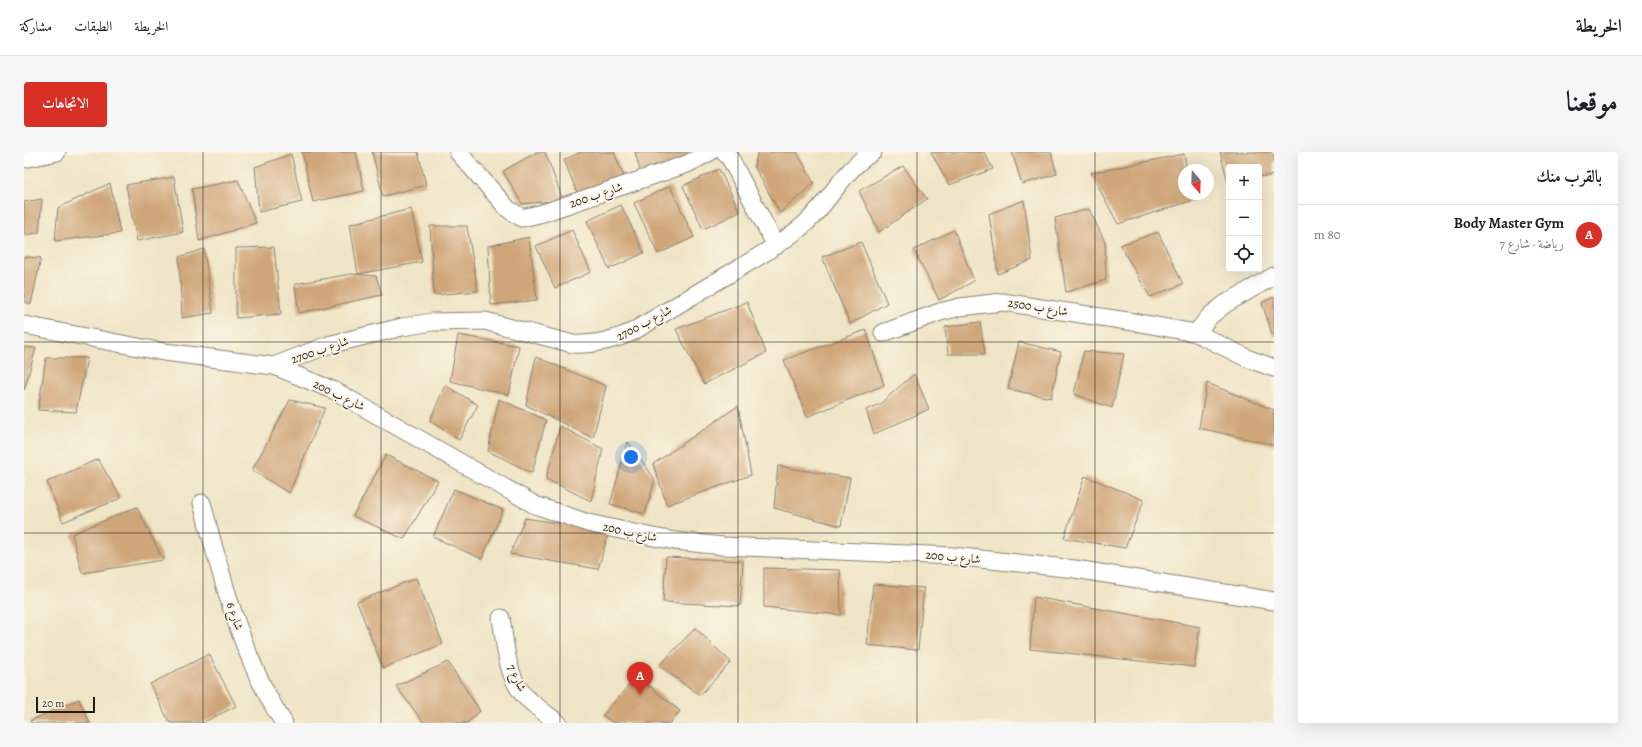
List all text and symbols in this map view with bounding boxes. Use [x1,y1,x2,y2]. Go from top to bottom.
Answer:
text: الخريطة [1576,13,1622,39]
text: مشاركة [20,17,52,36]
text: الطبقات [74,17,112,36]
text: الخريطة [134,17,168,36]
button: الاتجاهات [24,82,107,127]
text: موقعنا [1566,83,1618,121]
north arrow [1178,164,1214,200]
map controls [1226,164,1262,272]
button: + [1226,164,1262,200]
text: بالقرب منك [1536,165,1602,188]
street label: شارع ب 200 [567,178,626,214]
button: − [1226,200,1262,236]
text: Body Master Gym [1454,213,1564,233]
text: 80 m [1314,226,1341,243]
text: A [1585,226,1593,243]
text: رياضة · شارع 7 [1499,235,1564,252]
button: locate [1226,236,1262,272]
street label: شارع ب 2500 [1006,294,1069,323]
street label: شارع ب 2700 [614,302,676,347]
street label: شارع ب 2700 [289,333,352,370]
street label: شارع ب 200 [309,376,367,417]
your location [621,447,641,467]
street label: شارع ب 200 [601,518,659,549]
street label: شارع ب 200 [925,547,981,570]
street label: شارع 6 [220,600,247,633]
street label: شارع 7 [501,662,530,696]
pin: A [627,662,653,695]
scale bar [36,695,95,714]
text: 20 m [42,696,64,711]

